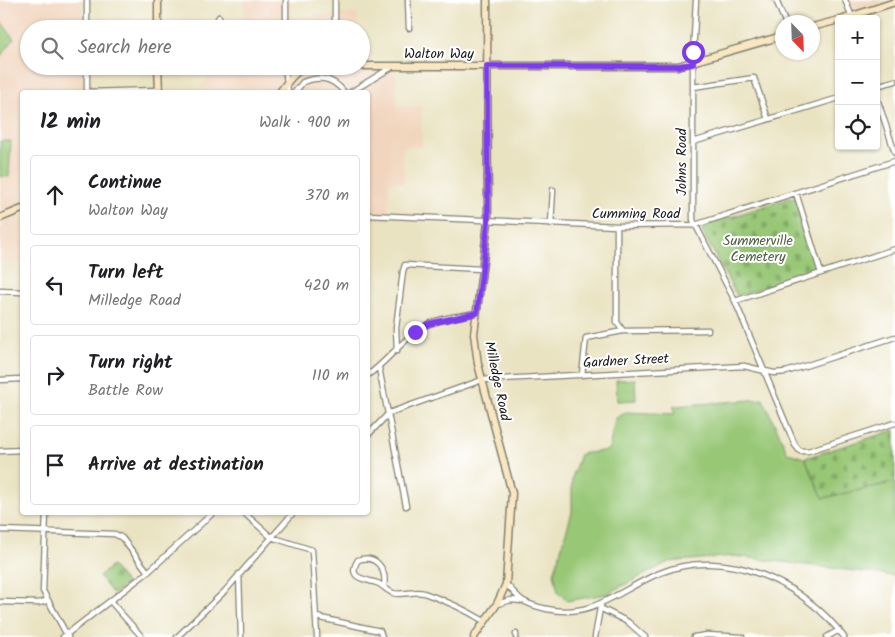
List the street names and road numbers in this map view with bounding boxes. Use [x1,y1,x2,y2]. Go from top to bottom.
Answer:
street label: Walton Way [404,43,474,65]
street label: Johns Road [671,127,693,196]
street label: Cumming Road [592,203,681,225]
street label: Milledge Road [478,339,516,424]
street label: Gardner Street [582,348,670,374]

